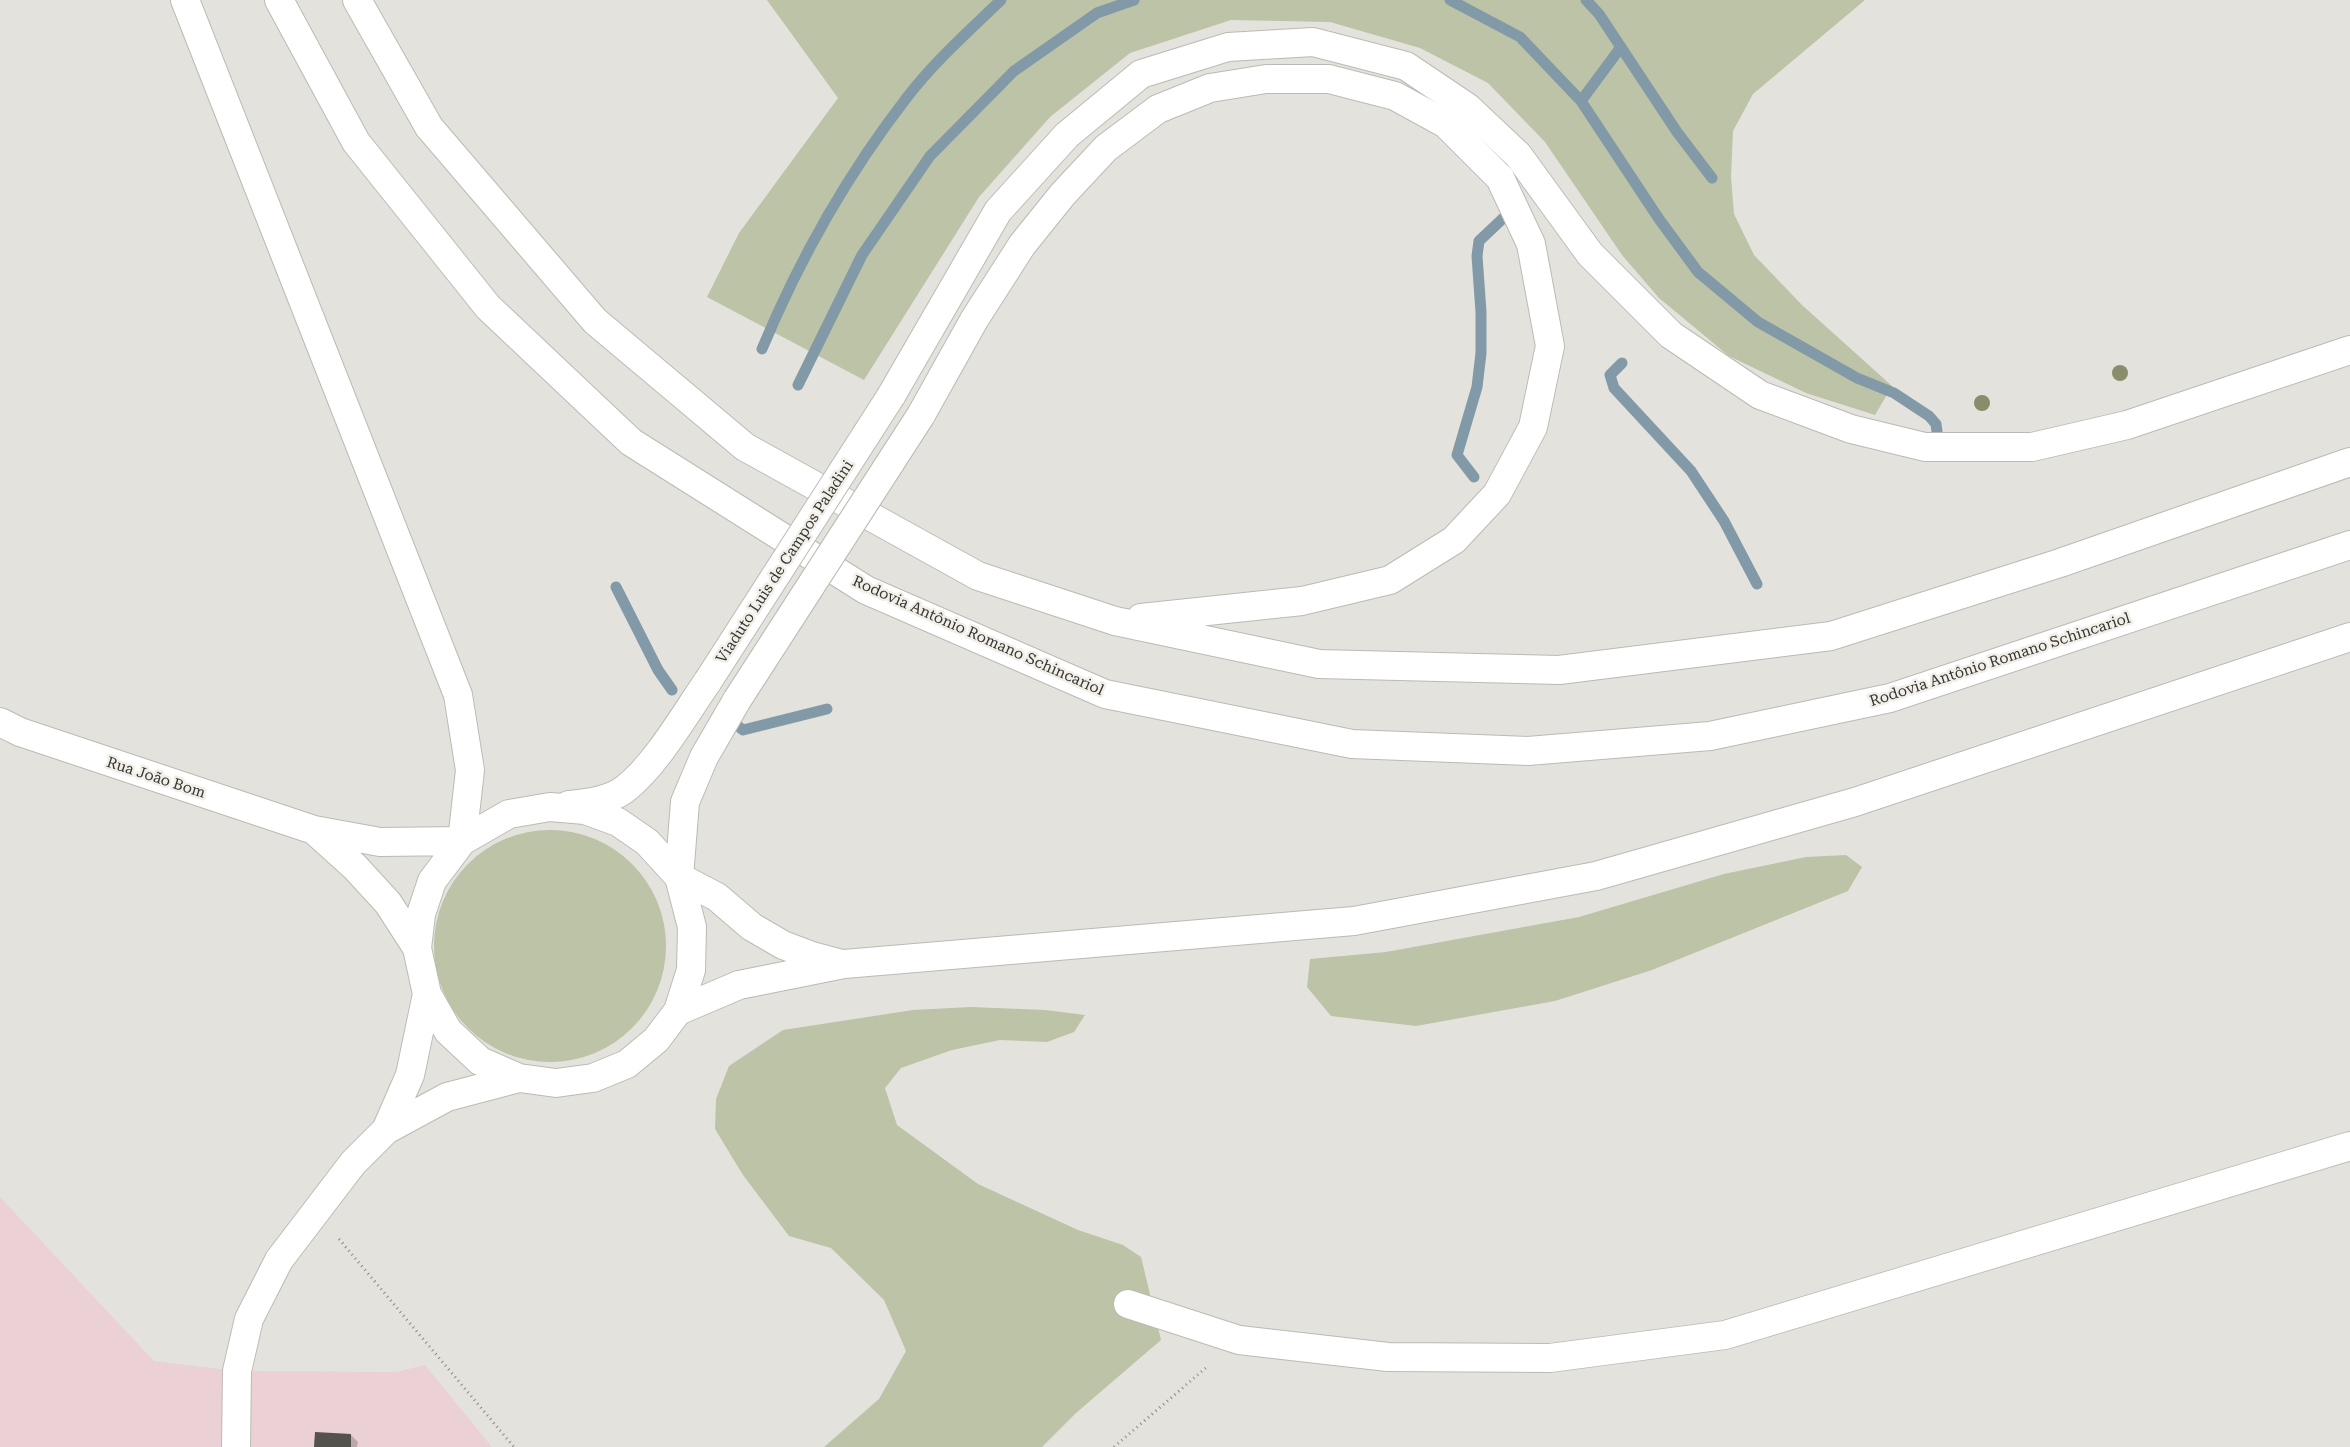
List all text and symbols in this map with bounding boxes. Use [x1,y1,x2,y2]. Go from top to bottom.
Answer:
street label: Viaduto Luis de Campos Paladini [713,457,857,667]
street label: Rodovia Antônio Romano Schincariol [850,572,1106,700]
street label: Rodovia Antônio Romano Schincariol [1867,609,2133,711]
street label: Rua João Bom [104,754,208,802]

